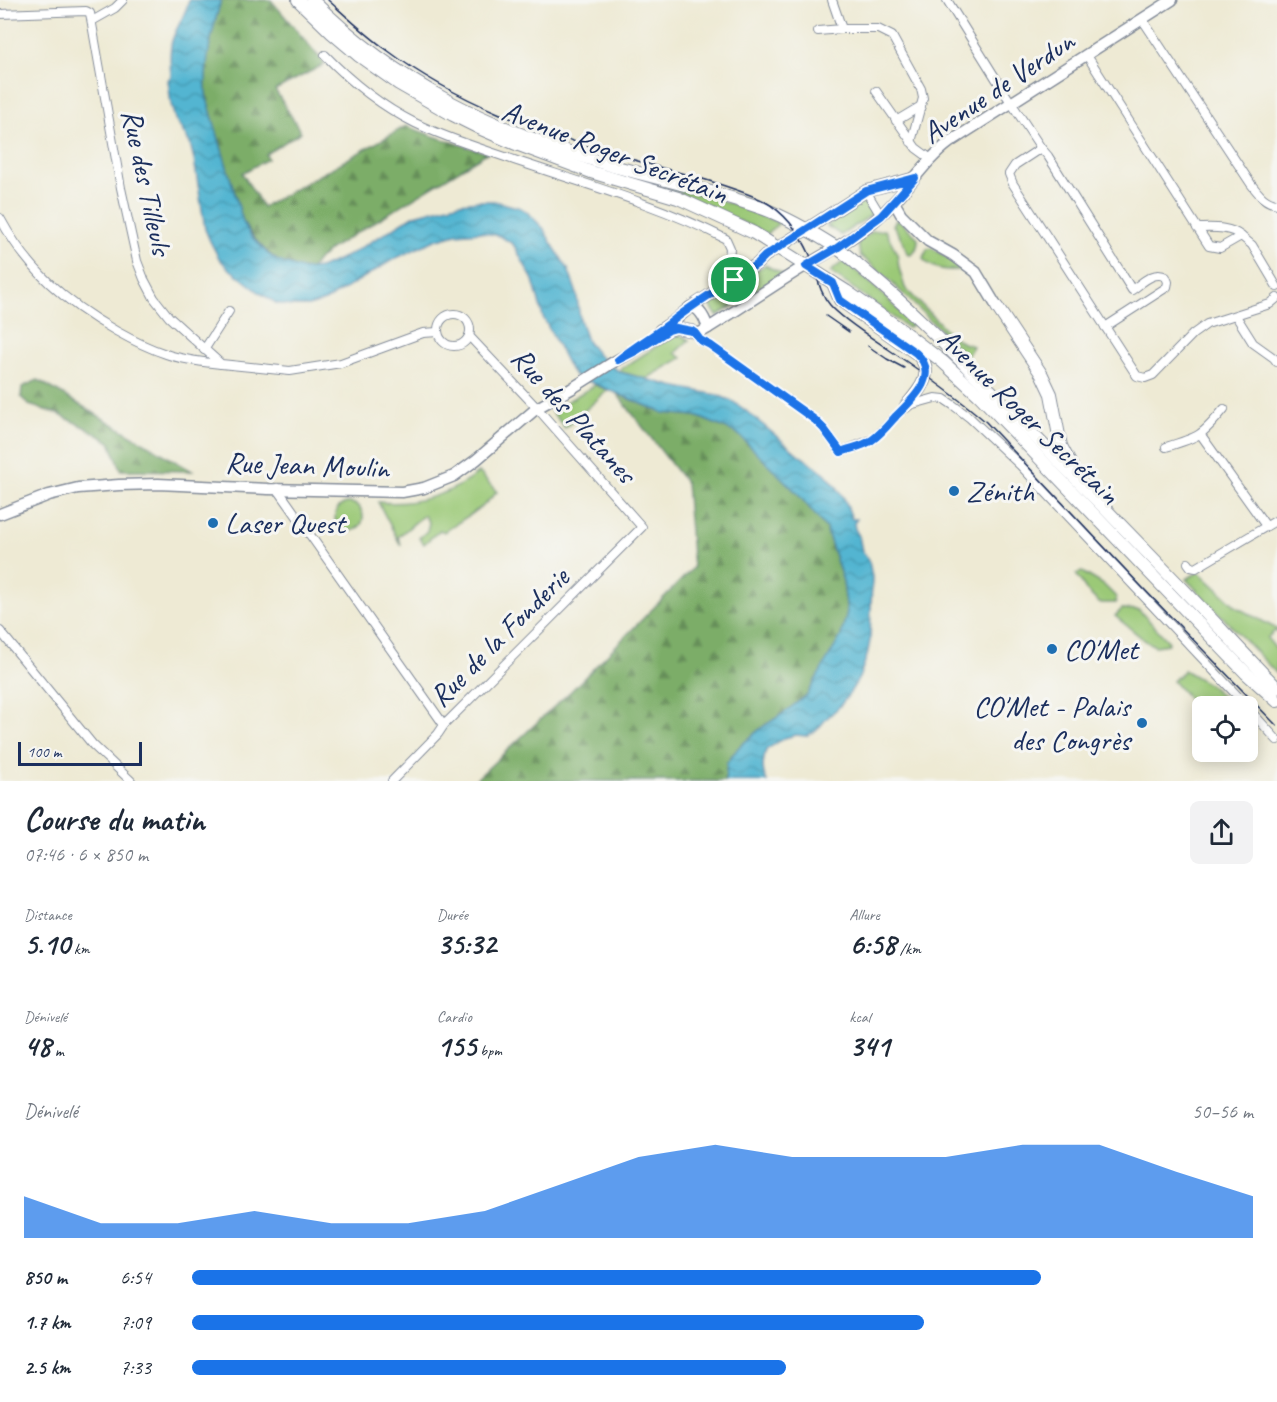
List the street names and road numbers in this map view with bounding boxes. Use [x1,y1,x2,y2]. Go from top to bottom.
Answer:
street label: Avenue de Verdun [915,21,1083,152]
street label: Avenue Roger Secrétain [497,92,734,213]
street label: Rue des Tilleuls [113,106,182,261]
street label: Avenue Roger Secrétain [930,319,1128,513]
street label: Rue des Platanes [503,339,647,493]
street label: Rue Jean Moulin [225,443,391,487]
street label: Rue de la Fonderie [421,557,579,715]

